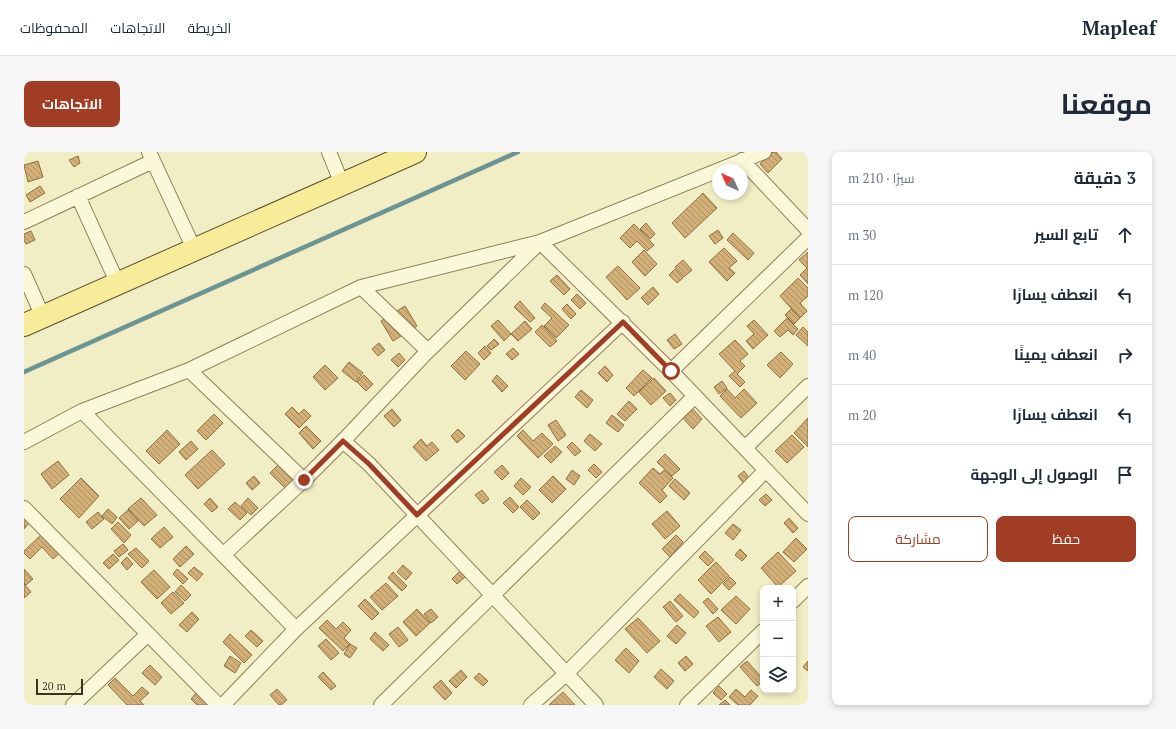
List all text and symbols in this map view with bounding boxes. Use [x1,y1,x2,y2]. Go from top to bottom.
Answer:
text: Mapleaf [1082,15,1156,40]
text: المحفوظات [20,18,88,37]
text: الاتجاهات [110,18,166,37]
text: الخريطة [188,18,231,37]
button: الاتجاهات [24,81,120,127]
text: موقعنا [1061,85,1152,122]
north arrow [712,164,748,200]
text: 3 دقيقة [1074,166,1136,189]
text: سيرًا · 210 m [848,169,915,187]
text: تابع السير [1034,224,1098,244]
icon: ahead [1114,224,1136,246]
text: 30 m [848,226,876,244]
text: انعطف يسارًا [1012,284,1098,304]
icon: left [1114,284,1136,306]
text: 120 m [848,286,883,304]
text: انعطف يمينًا [1014,344,1098,364]
icon: right [1114,344,1136,366]
text: 40 m [848,346,876,364]
route start [662,362,680,380]
text: انعطف يسارًا [1012,404,1098,424]
icon: left [1114,404,1136,426]
text: 20 m [848,406,876,424]
text: الوصول إلى الوجهة [970,464,1098,484]
icon: arrive [1114,464,1136,486]
route end [295,471,313,489]
button: مشاركة [848,516,988,562]
button: حفظ [996,516,1136,562]
map controls [760,585,796,693]
button: + [760,585,796,621]
button: − [760,621,796,657]
button: layers [760,657,796,693]
scale bar [36,677,83,696]
text: 20 m [42,679,66,693]

